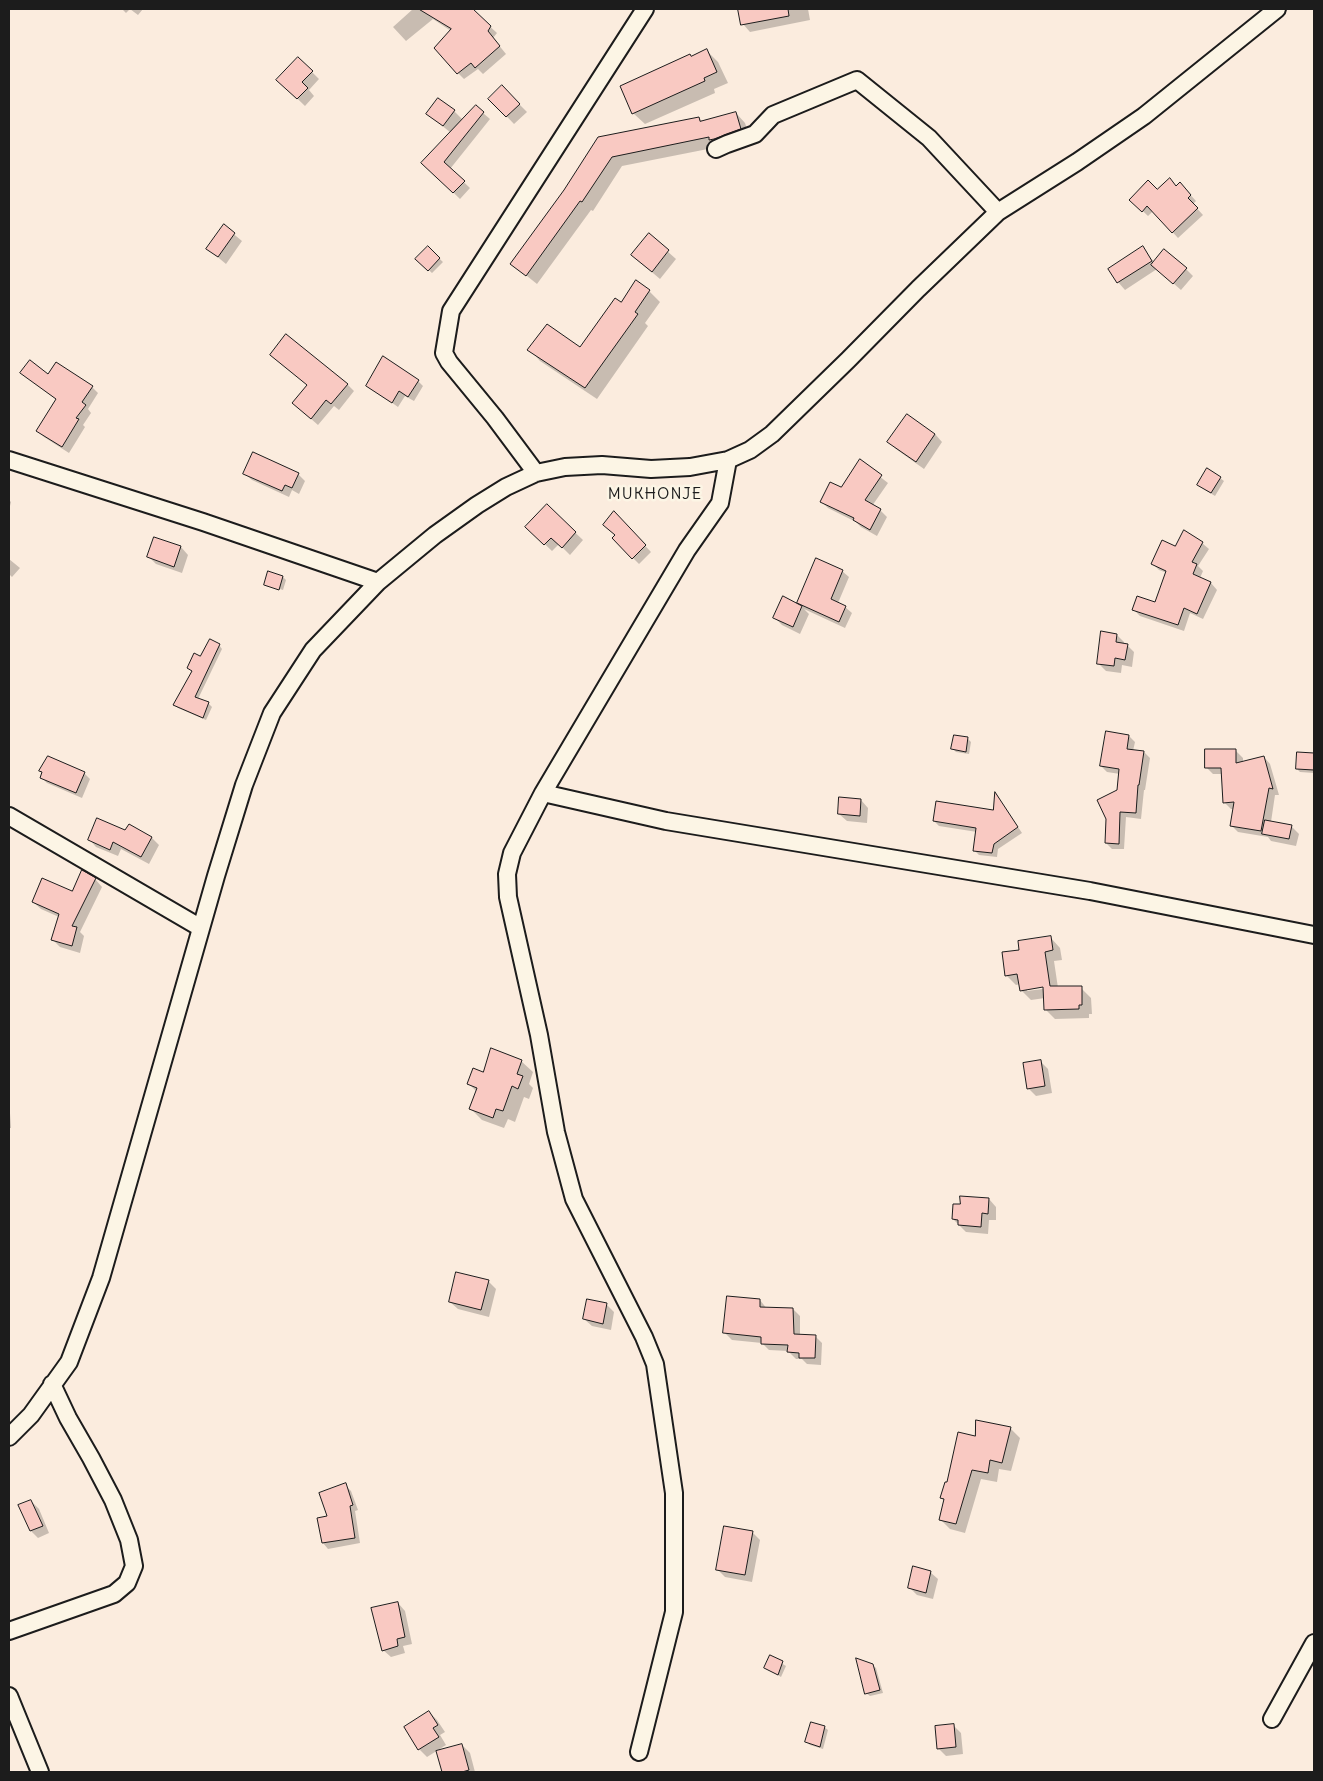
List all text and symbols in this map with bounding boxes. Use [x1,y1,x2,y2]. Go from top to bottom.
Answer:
district label: MUKHONJE [607,484,703,504]

